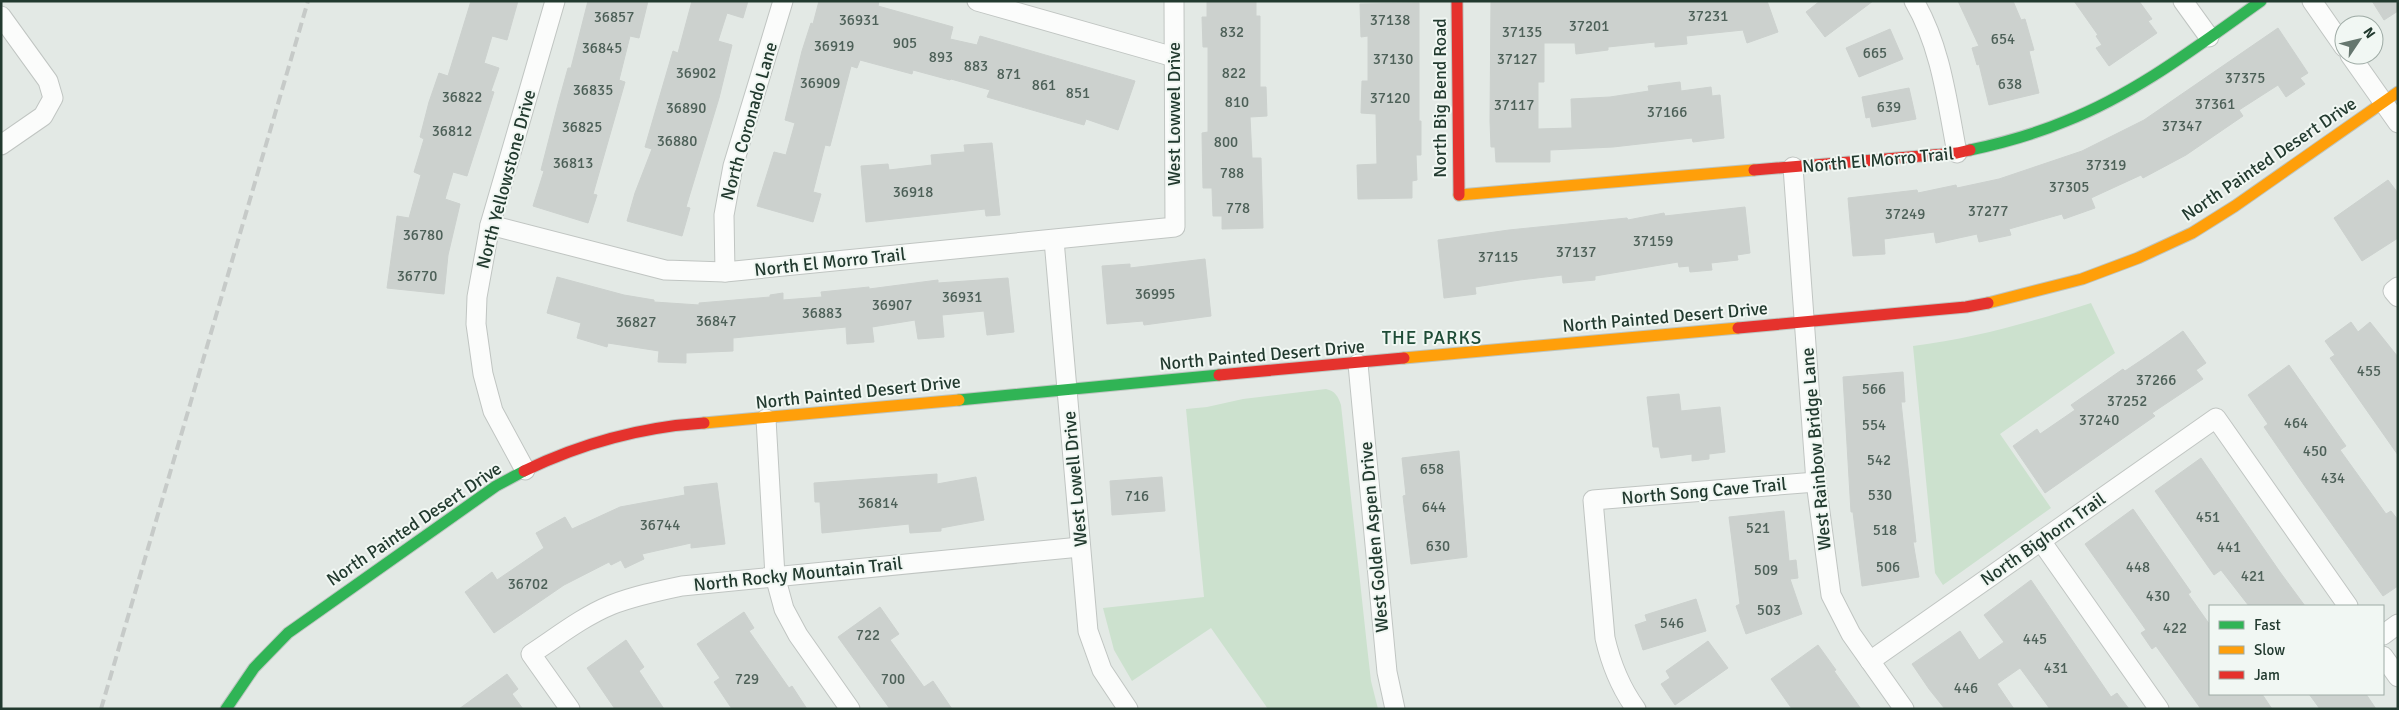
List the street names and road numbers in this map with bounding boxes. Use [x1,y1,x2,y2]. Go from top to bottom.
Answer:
street label: North Big Bend Road [1429,18,1451,178]
street label: North Coronado Lane [716,39,782,203]
street label: West Lowwel Drive [1163,42,1185,186]
street label: North Yellowstone Drive [472,87,540,271]
street label: North Painted Desert Drive [2177,92,2361,226]
street label: North El Morro Trail [1801,142,1955,178]
street label: North El Morro Trail [753,243,907,281]
street label: North Painted Desert Drive [1561,297,1769,337]
street label: North Painted Desert Drive [1158,335,1366,375]
street label: West Rainbow Bridge Lane [1796,347,1836,551]
street label: North Painted Desert Drive [754,370,962,414]
street label: West Lowell Drive [1058,410,1092,548]
street label: West Golden Aspen Drive [1355,441,1393,633]
street label: North Painted Desert Drive [322,457,506,591]
street label: North Song Cave Trail [1621,473,1787,509]
street label: North Bighorn Trail [1976,488,2110,590]
street label: North Rocky Mountain Trail [692,552,904,596]

